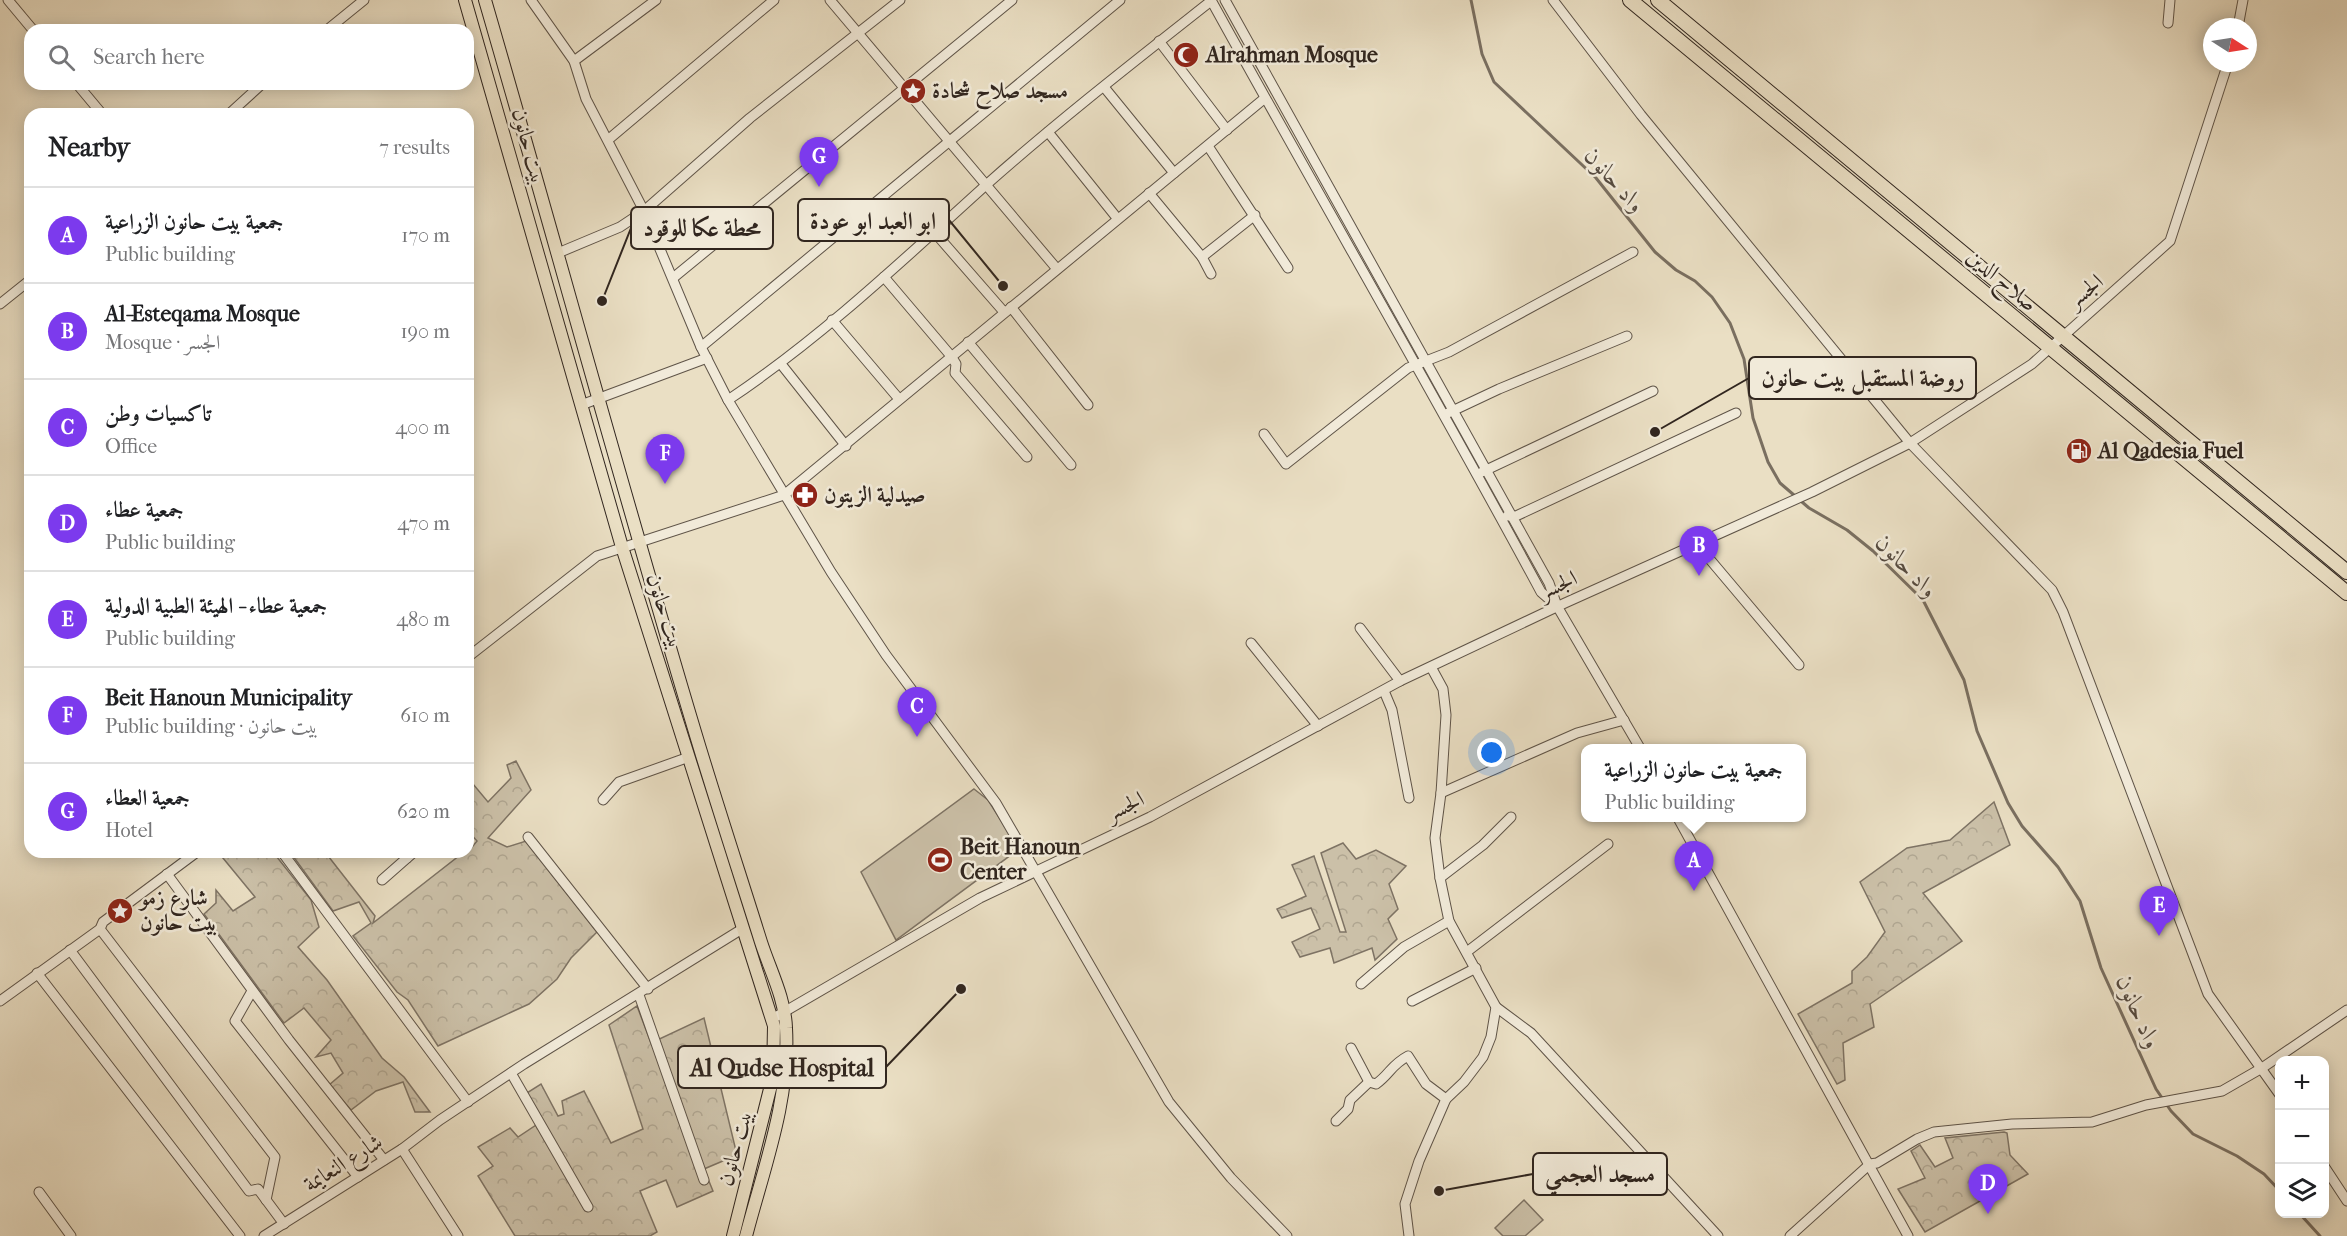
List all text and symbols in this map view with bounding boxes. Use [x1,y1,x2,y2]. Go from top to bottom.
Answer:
north arrow [2203,18,2257,72]
search box [24,24,474,90]
mosque icon: Alrahman Mosque [1171,40,1201,70]
icon: search [45,41,78,74]
place label: Alrahman Mosque [1204,42,1378,68]
text: Search here [93,44,205,70]
place icon: مسجد صلاح شحادة [898,76,928,106]
place label: مسجد صلاح شحادة [932,78,1068,110]
street label: بيت حانون [506,105,552,187]
text: Nearby [48,132,130,163]
text: 7 results [379,136,450,159]
pin: G [800,138,838,187]
water label: واد حانون [1578,142,1651,219]
callout: ابو العبد ابو عودة [798,199,949,241]
callout: محطة عكا للوقود [631,207,773,249]
text: ابو العبد ابو عودة [810,207,936,236]
text: جمعية بيت حانون الزراعية [105,209,283,235]
text: محطة عكا للوقود [643,214,761,243]
text: A [61,224,74,247]
text: 170 m [401,224,450,247]
text: Public building [105,243,235,266]
street label: صلاح الدين [1958,243,2043,322]
street label: الجسر [2060,269,2109,315]
text: Al-Esteqama Mosque [105,301,300,327]
text: B [61,320,74,343]
text: 190 m [400,320,450,343]
text: Mosque · الجسر [105,331,220,354]
callout: روضة المستقبل بيت حانون [1749,357,1976,399]
text: روضة المستقبل بيت حانون [1761,364,1965,395]
text: تاكسيات وطن [105,401,212,427]
text: C [61,416,74,439]
text: 400 m [395,416,450,439]
pin: F [646,434,684,484]
text: Office [105,435,157,458]
fuel station icon: Al Qadesia Fuel [2064,436,2094,466]
place label: Al Qadesia Fuel [2096,438,2245,464]
pharmacy icon: صيدلية الزيتون [790,480,820,510]
place label: صيدلية الزيتون [824,482,926,509]
text: جمعية عطاء [105,497,184,523]
text: D [60,512,75,535]
text: 470 m [397,512,450,535]
pin: B [1680,526,1718,576]
water label: واد حانون [1869,528,1944,604]
text: Public building [105,531,235,554]
street label: الجسر [1533,565,1582,607]
street label: بيت حانون [641,570,689,652]
text: جمعية عطاء - الهيئة الطبية الدولية [105,593,327,619]
text: E [61,608,74,631]
text: 480 m [396,608,450,631]
text: Public building [105,627,235,650]
text: Beit Hanoun Municipality [105,685,352,711]
pin: C [898,688,936,737]
text: F [62,704,73,727]
text: 610 m [400,704,450,727]
text: Public building · بيت حانون [105,715,318,738]
your location [1477,738,1506,767]
popup [1581,744,1806,822]
text: جمعية بيت حانون الزراعية [1604,757,1783,783]
text: جمعية العطاء [105,785,190,811]
street label: الجسر [1100,786,1149,828]
text: Public building [1604,791,1734,814]
text: G [60,800,75,823]
text: 620 m [397,800,450,823]
text: Hotel [105,819,153,842]
place label: Beit Hanoun Center [960,834,1081,885]
pin: A [1674,842,1714,891]
sports icon: Beit Hanoun Center [925,845,955,875]
place label: شارع زمو بيت حانون [138,885,217,936]
pin: E [2140,886,2178,936]
place icon: شارع زمو بيت حانون [105,896,135,926]
water label: واد حانون [2110,971,2168,1053]
callout: Al Qudse Hospital [678,1046,886,1088]
text: Al Qudse Hospital [688,1054,874,1082]
map controls [2275,1056,2329,1218]
button: + [2275,1056,2329,1110]
street label: بيت حانون [712,1107,758,1189]
button: − [2275,1110,2329,1164]
street label: شارع النعايمة [299,1129,390,1202]
callout: مسجد العجمي [1533,1153,1667,1195]
text: مسجد العجمي [1545,1160,1655,1196]
pin: D [1968,1164,2008,1214]
button: layers [2275,1164,2329,1218]

